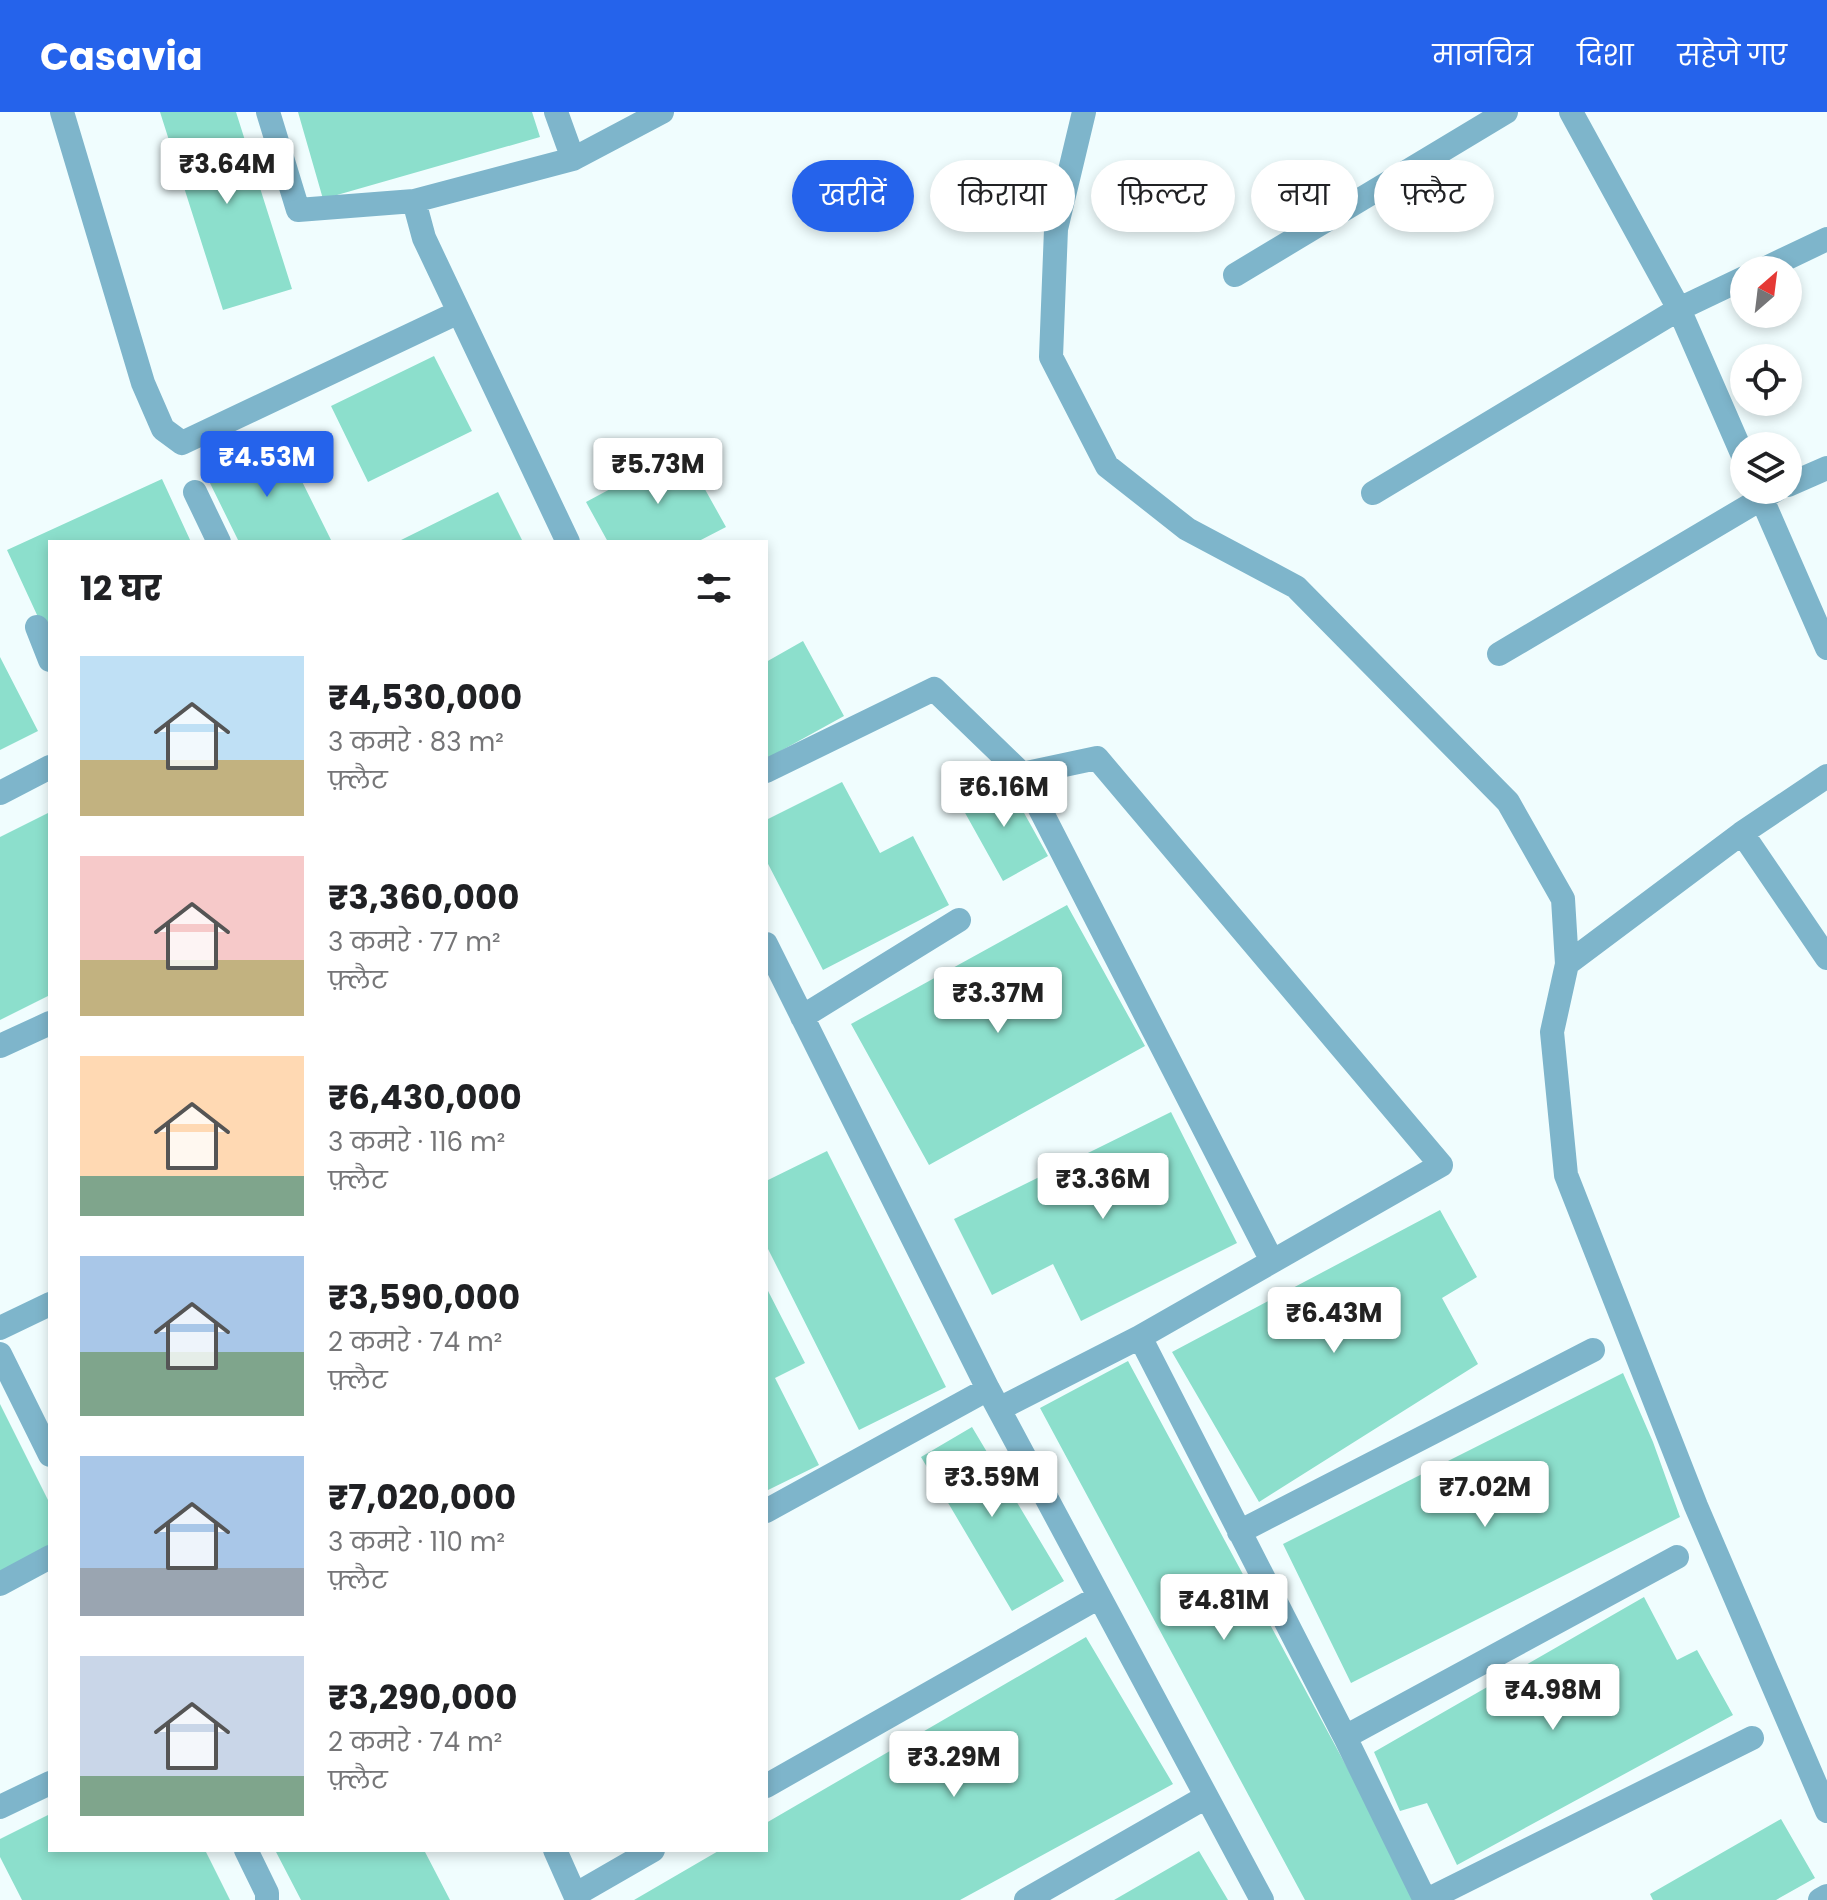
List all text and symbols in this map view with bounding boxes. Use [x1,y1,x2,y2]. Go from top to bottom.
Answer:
text: Casavia [40,30,203,83]
text: मानचित्र [1433,36,1533,75]
text: दिशा [1577,36,1634,75]
text: सहेजे गए [1678,36,1787,75]
pin: ₹3.64M [162,138,292,206]
text: ₹3.64M [179,146,275,182]
chip: खरीदें [792,160,914,232]
chip: किराया [930,160,1075,232]
chip: फ़िल्टर [1091,160,1235,232]
chip: नया [1251,160,1358,232]
chip: फ़्लैट [1374,160,1494,232]
north arrow [1730,256,1802,328]
map controls [1730,256,1802,504]
button: locate [1730,344,1802,416]
pin: ₹4.53M [202,431,332,499]
button: layers [1730,432,1802,504]
pin: ₹5.73M [593,438,723,506]
text: ₹4.53M [219,439,315,475]
text: ₹5.73M [611,446,705,482]
text: 12 घर [80,564,161,612]
icon: filters [692,566,736,610]
text: ₹4,530,000 [328,673,522,721]
icon: home [144,688,240,784]
text: 3 कमरे · 83 m² [328,724,504,760]
pin: ₹6.16M [939,761,1069,829]
text: फ़्लैट [328,763,388,799]
text: ₹6.16M [959,769,1049,805]
text: ₹3,360,000 [328,873,519,921]
icon: home [144,888,240,984]
text: 3 कमरे · 77 m² [328,924,501,960]
text: फ़्लैट [328,963,388,999]
pin: ₹3.37M [933,967,1063,1035]
text: ₹3.37M [952,975,1044,1011]
text: ₹6,430,000 [328,1073,522,1121]
icon: home [144,1088,240,1184]
text: 3 कमरे · 116 m² [328,1124,505,1160]
pin: ₹3.36M [1038,1153,1168,1221]
text: ₹3.36M [1056,1161,1150,1197]
text: फ़्लैट [328,1163,388,1199]
text: ₹3,590,000 [328,1273,520,1321]
pin: ₹6.43M [1269,1287,1399,1355]
icon: home [144,1288,240,1384]
text: ₹6.43M [1286,1295,1382,1331]
text: 2 कमरे · 74 m² [328,1324,502,1360]
text: फ़्लैट [328,1363,388,1399]
pin: ₹3.59M [927,1451,1057,1519]
text: ₹3.59M [944,1459,1040,1495]
pin: ₹7.02M [1420,1461,1550,1529]
text: ₹7.02M [1439,1469,1531,1505]
text: ₹7,020,000 [328,1473,516,1521]
icon: home [144,1488,240,1584]
text: 3 कमरे · 110 m² [328,1524,505,1560]
text: फ़्लैट [328,1563,388,1599]
pin: ₹4.81M [1159,1574,1289,1642]
text: ₹4.81M [1179,1582,1269,1618]
pin: ₹4.98M [1488,1664,1618,1732]
text: ₹4.98M [1504,1672,1602,1708]
text: ₹3,290,000 [328,1673,517,1721]
icon: home [144,1688,240,1784]
text: 2 कमरे · 74 m² [328,1724,502,1760]
pin: ₹3.29M [889,1731,1019,1799]
text: ₹3.29M [907,1739,1001,1775]
text: फ़्लैट [328,1763,388,1799]

